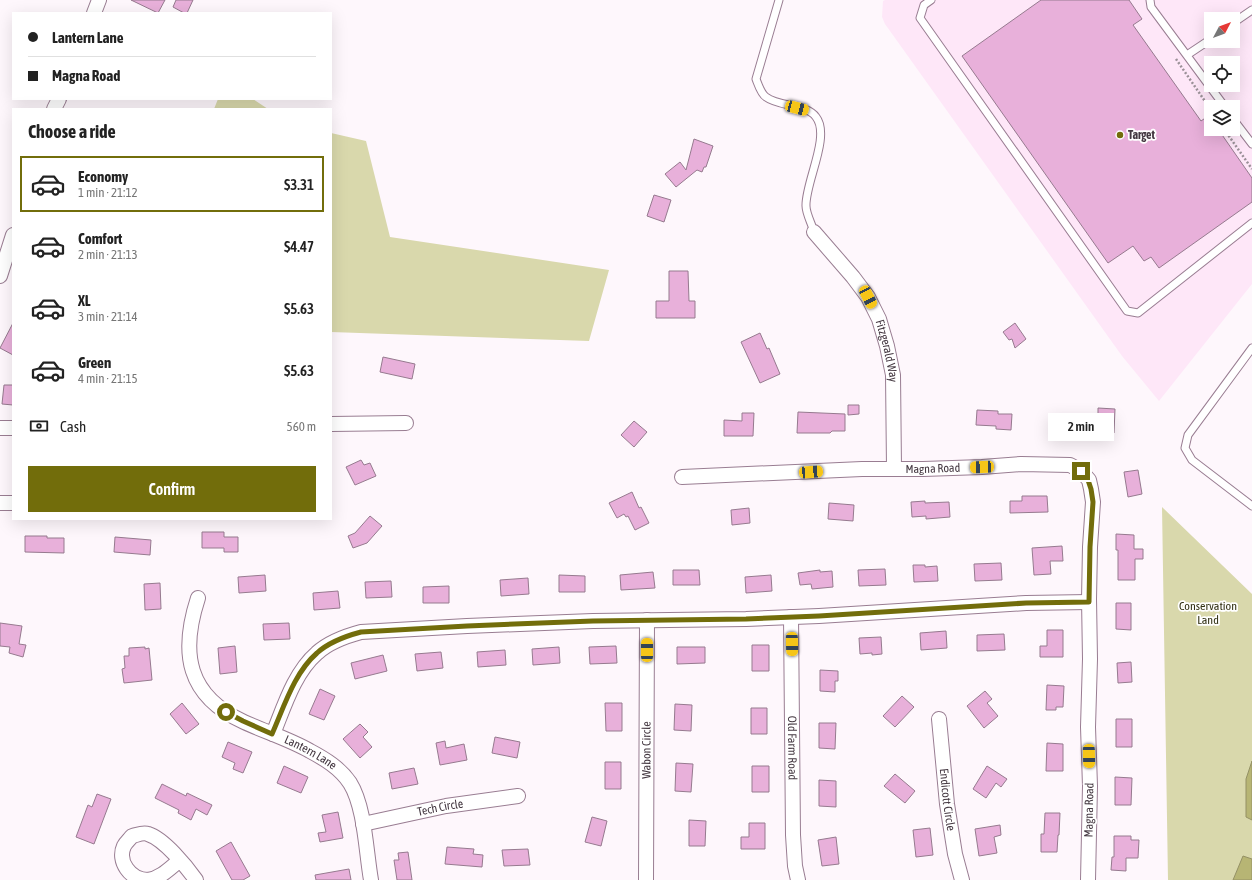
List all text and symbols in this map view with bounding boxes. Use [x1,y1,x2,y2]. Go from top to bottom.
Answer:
north arrow [1204,12,1240,48]
map controls [1204,12,1240,136]
text: Lantern Lane [52,29,124,46]
button: locate [1204,56,1240,92]
text: Magna Road [52,67,120,84]
car [784,99,810,117]
button: layers [1204,100,1240,136]
text: Choose a ride [28,121,116,142]
place label: Target [1128,128,1156,142]
marker: Target [1115,130,1125,140]
icon: car [30,166,66,202]
text: Economy [78,168,128,185]
text: $3.31 [284,176,314,193]
text: 1 min · 21:12 [78,185,138,200]
icon: car [30,228,66,264]
text: Comfort [78,230,122,247]
text: $4.47 [284,238,314,255]
text: 2 min · 21:13 [78,247,138,262]
car [857,284,879,310]
icon: car [30,290,66,326]
text: XL [78,292,91,309]
text: $5.63 [284,300,314,317]
text: 3 min · 21:14 [78,309,138,324]
street label: Fitzgerald Way [873,318,900,382]
icon: car [30,352,66,388]
text: Green [78,354,111,371]
text: $5.63 [284,362,314,379]
text: 4 min · 21:15 [78,371,138,386]
callout: 2 min [1048,413,1114,441]
icon: cash [28,415,50,437]
text: Cash [60,418,86,435]
text: 560 m [287,419,316,434]
text: 2 min [1068,419,1094,434]
street label: Magna Road [905,461,960,476]
car [970,461,994,473]
route end [1072,462,1090,480]
car [799,465,823,479]
button: Confirm [28,466,316,512]
park label: Conservation Land [1179,599,1237,627]
car [786,632,798,656]
car [641,638,653,662]
route start [217,703,235,721]
street label: Old Farm Road [785,716,799,780]
street label: Wabon Circle [639,721,654,779]
street label: Lantern Lane [282,733,339,772]
car [1083,744,1095,768]
street label: Endicott Circle [937,768,958,832]
street label: Magna Road [1082,783,1096,837]
street label: Tech Circle [416,797,464,819]

